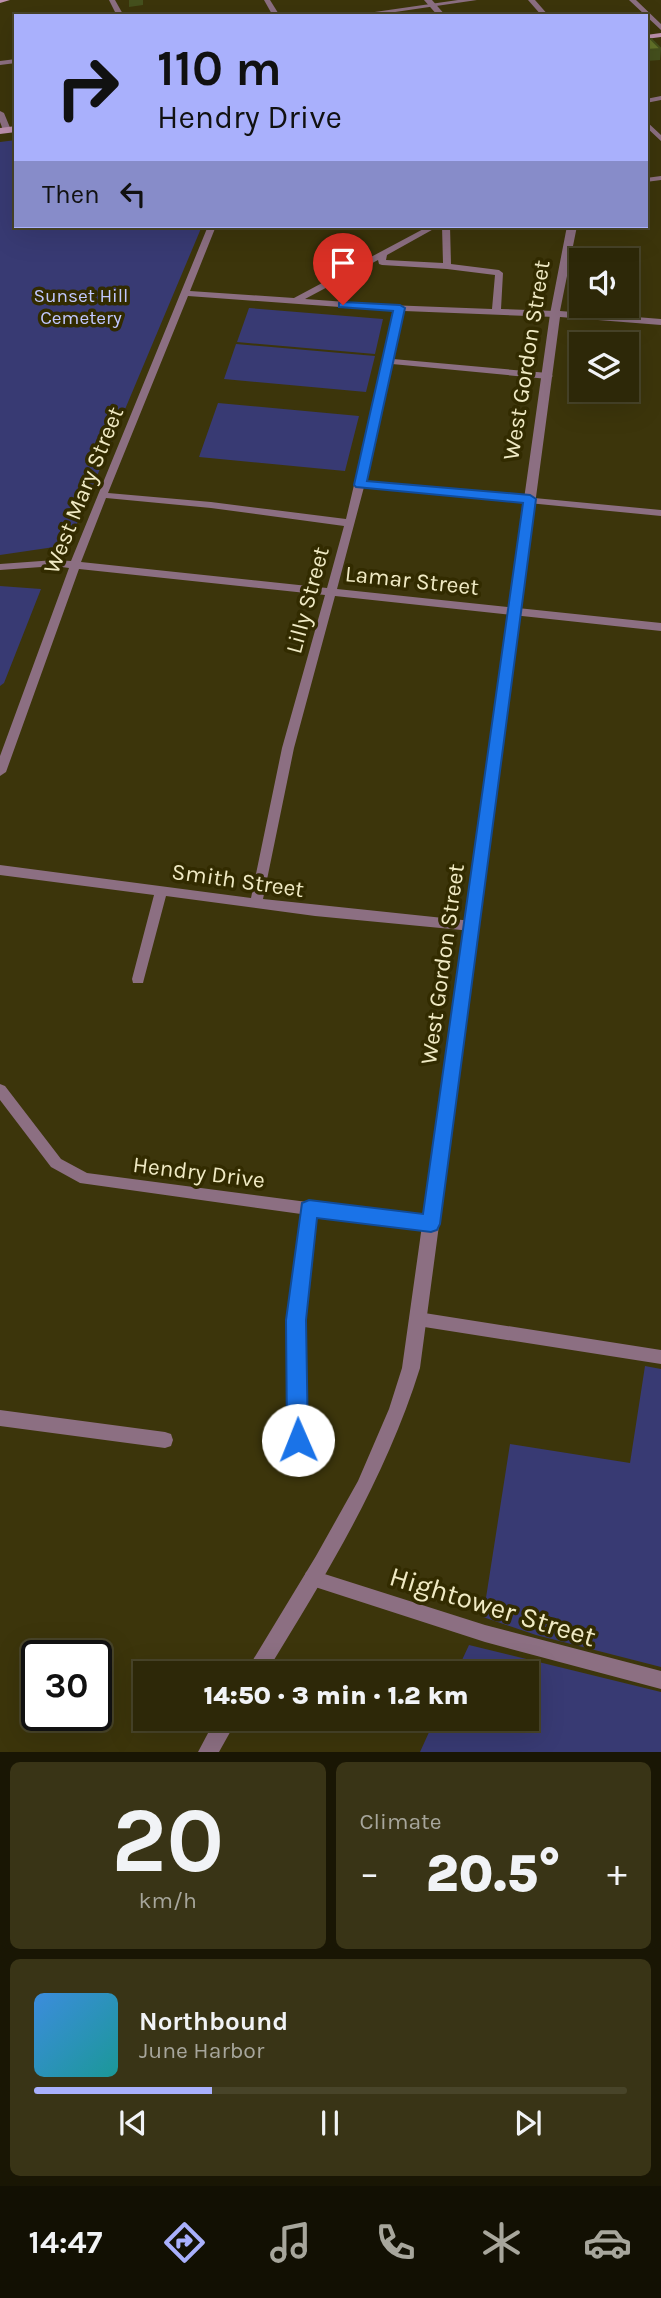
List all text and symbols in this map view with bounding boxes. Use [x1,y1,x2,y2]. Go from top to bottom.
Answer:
text: 110 m [157,40,282,97]
icon: right [42,42,133,133]
text: Hendry Drive [157,99,342,136]
icon: left [114,175,152,213]
text: Then [42,179,100,210]
pin [313,233,373,305]
icon: arrive [324,244,362,282]
map controls [569,248,639,402]
button: sound [569,248,639,318]
street label: West Gordon Street [497,258,556,462]
park label: Sunset Hill Cemetery [34,285,128,329]
button: layers [569,332,639,402]
street label: West Mary Street [38,402,129,578]
street label: Lilly Street [280,543,335,657]
street label: Lamar Street [344,560,481,601]
street label: Smith Street [170,858,306,903]
street label: West Gordon Street [415,862,470,1066]
street label: Hendry Drive [131,1151,267,1194]
position arrow [261,1403,335,1477]
street label: Hightower Street [386,1559,600,1654]
speed limit sign: 30 [21,1640,112,1731]
text: 14:50 · 3 min · 1.2 km [203,1680,469,1711]
text: 20 [111,1788,224,1894]
text: Climate [360,1808,442,1835]
text: 20.5° [426,1843,561,1904]
text: − [360,1851,379,1896]
text: + [607,1851,627,1896]
text: km/h [139,1887,197,1914]
text: Northbound [139,2006,288,2037]
text: June Harbor [139,2037,264,2064]
icon: previous [114,2104,152,2142]
icon: pause [311,2104,349,2142]
icon: next [509,2104,547,2142]
icon: directions [160,2218,209,2267]
icon: music [266,2218,315,2267]
icon: phone [371,2218,420,2267]
icon: climate [477,2218,526,2267]
icon: car [583,2218,632,2267]
text: 14:47 [28,2224,103,2261]

